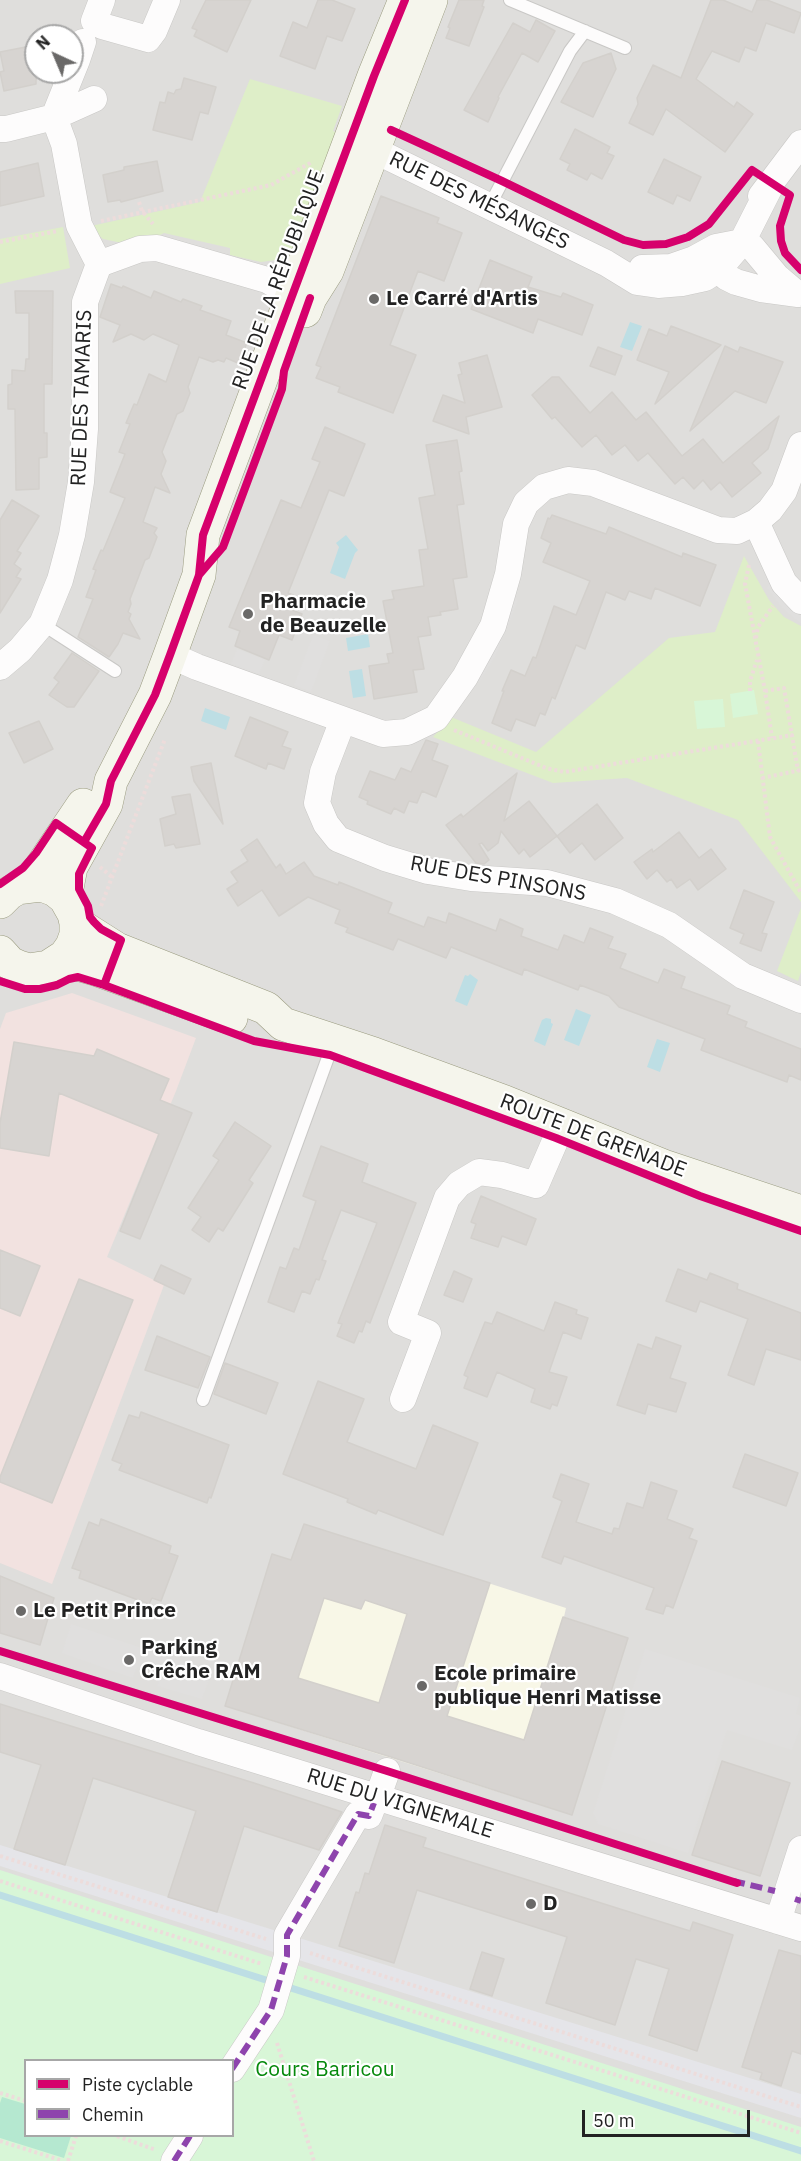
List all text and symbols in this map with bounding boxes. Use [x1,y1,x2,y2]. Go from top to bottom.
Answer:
north arrow [24,24,84,84]
text: N [32,31,54,54]
street label: RUE DES MÉSANGES [385,147,573,255]
street label: RUE DE LA RÉPUBLIQUE [228,167,330,393]
place label: Le Carré d'Artis [386,286,538,312]
marker: Le Carré d'Artis [367,292,381,306]
street label: RUE DES TAMARIS [66,309,98,487]
place label: Pharmacie de Beauzelle [260,589,387,639]
marker: Pharmacie de Beauzelle [241,607,255,621]
street label: RUE DES PINSONS [408,851,588,907]
street label: ROUTE DE GRENADE [496,1089,690,1183]
place label: Le Petit Prince [33,1598,176,1624]
marker: Le Petit Prince [14,1604,28,1618]
place label: Parking Crêche RAM [141,1635,261,1685]
marker: Parking Crêche RAM [122,1653,136,1667]
place label: Ecole primaire publique Henri Matisse [434,1661,661,1711]
marker: Ecole primaire publique Henri Matisse [415,1679,429,1693]
street label: RUE DU VIGNEMALE [304,1764,496,1844]
place label: D [543,1891,558,1917]
marker: D [524,1897,538,1911]
park label: Cours Barricou [255,2057,395,2083]
legend [24,2059,234,2137]
text: Piste cyclable [82,2073,193,2096]
scale bar [585,2098,753,2136]
text: Chemin [82,2103,144,2126]
text: 50 m [593,2109,635,2132]

